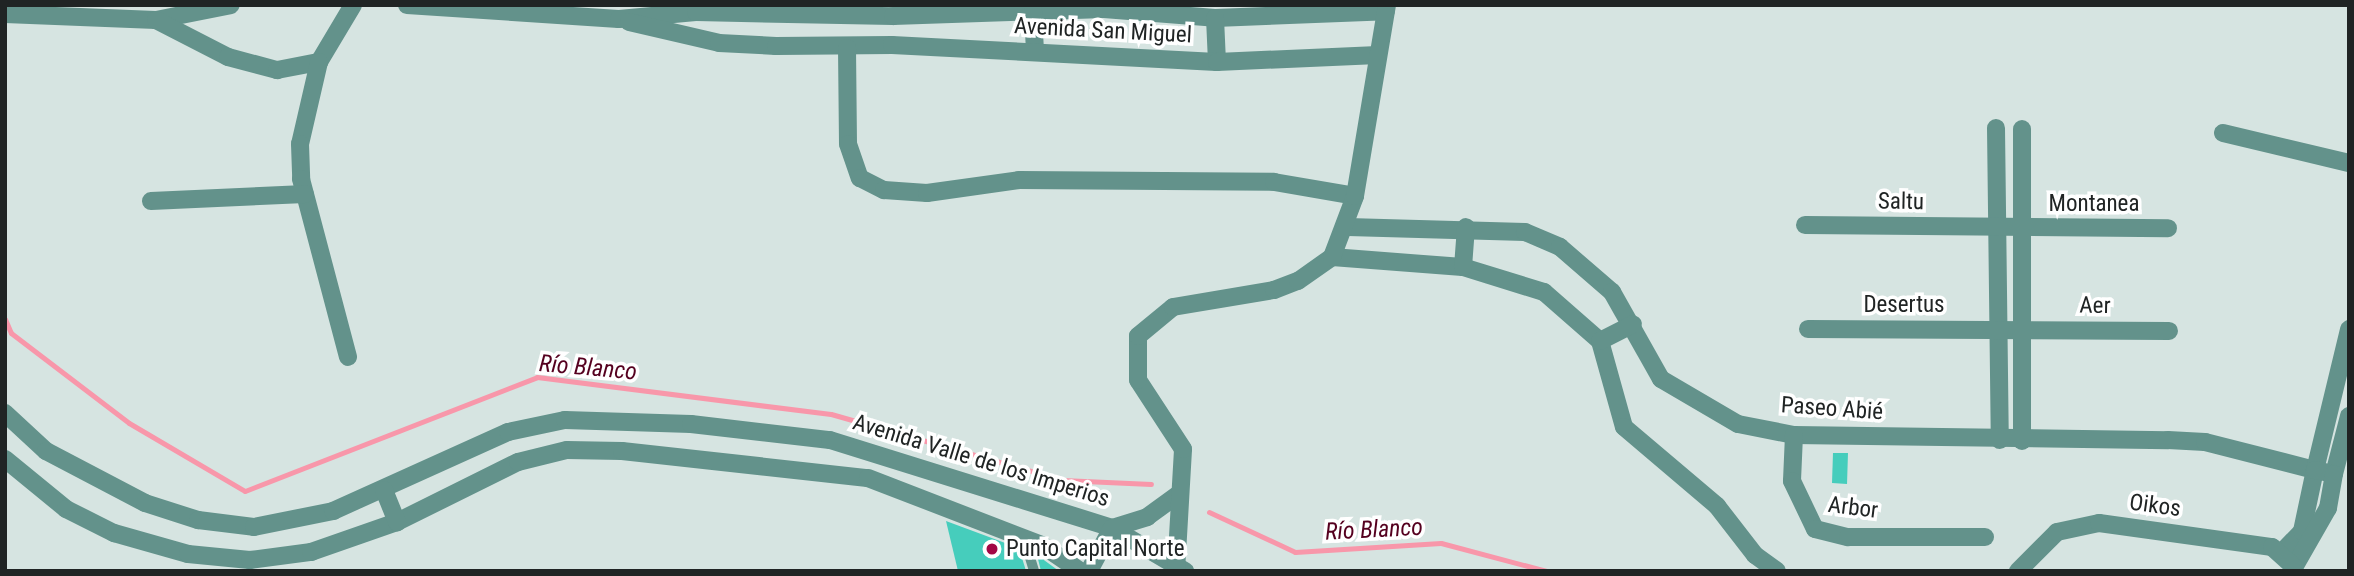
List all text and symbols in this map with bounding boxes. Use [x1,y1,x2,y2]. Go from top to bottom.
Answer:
street label: Avenida San Miguel [1013,13,1193,49]
street label: Saltu [1878,188,1924,216]
street label: Montanea [2049,190,2139,218]
street label: Desertus [1863,291,1945,319]
street label: Aer [2079,292,2111,320]
water label: Río Blanco [538,349,638,387]
street label: Paseo Abié [1780,392,1884,426]
street label: Avenida Valle de los Imperios [849,409,1113,513]
street label: Oikos [2128,489,2182,523]
street label: Arbor [1826,491,1880,525]
water label: Río Blanco [1324,513,1424,547]
place label: Punto Capital Norte [1006,535,1184,563]
marker: Punto Capital Norte [984,541,1000,557]

